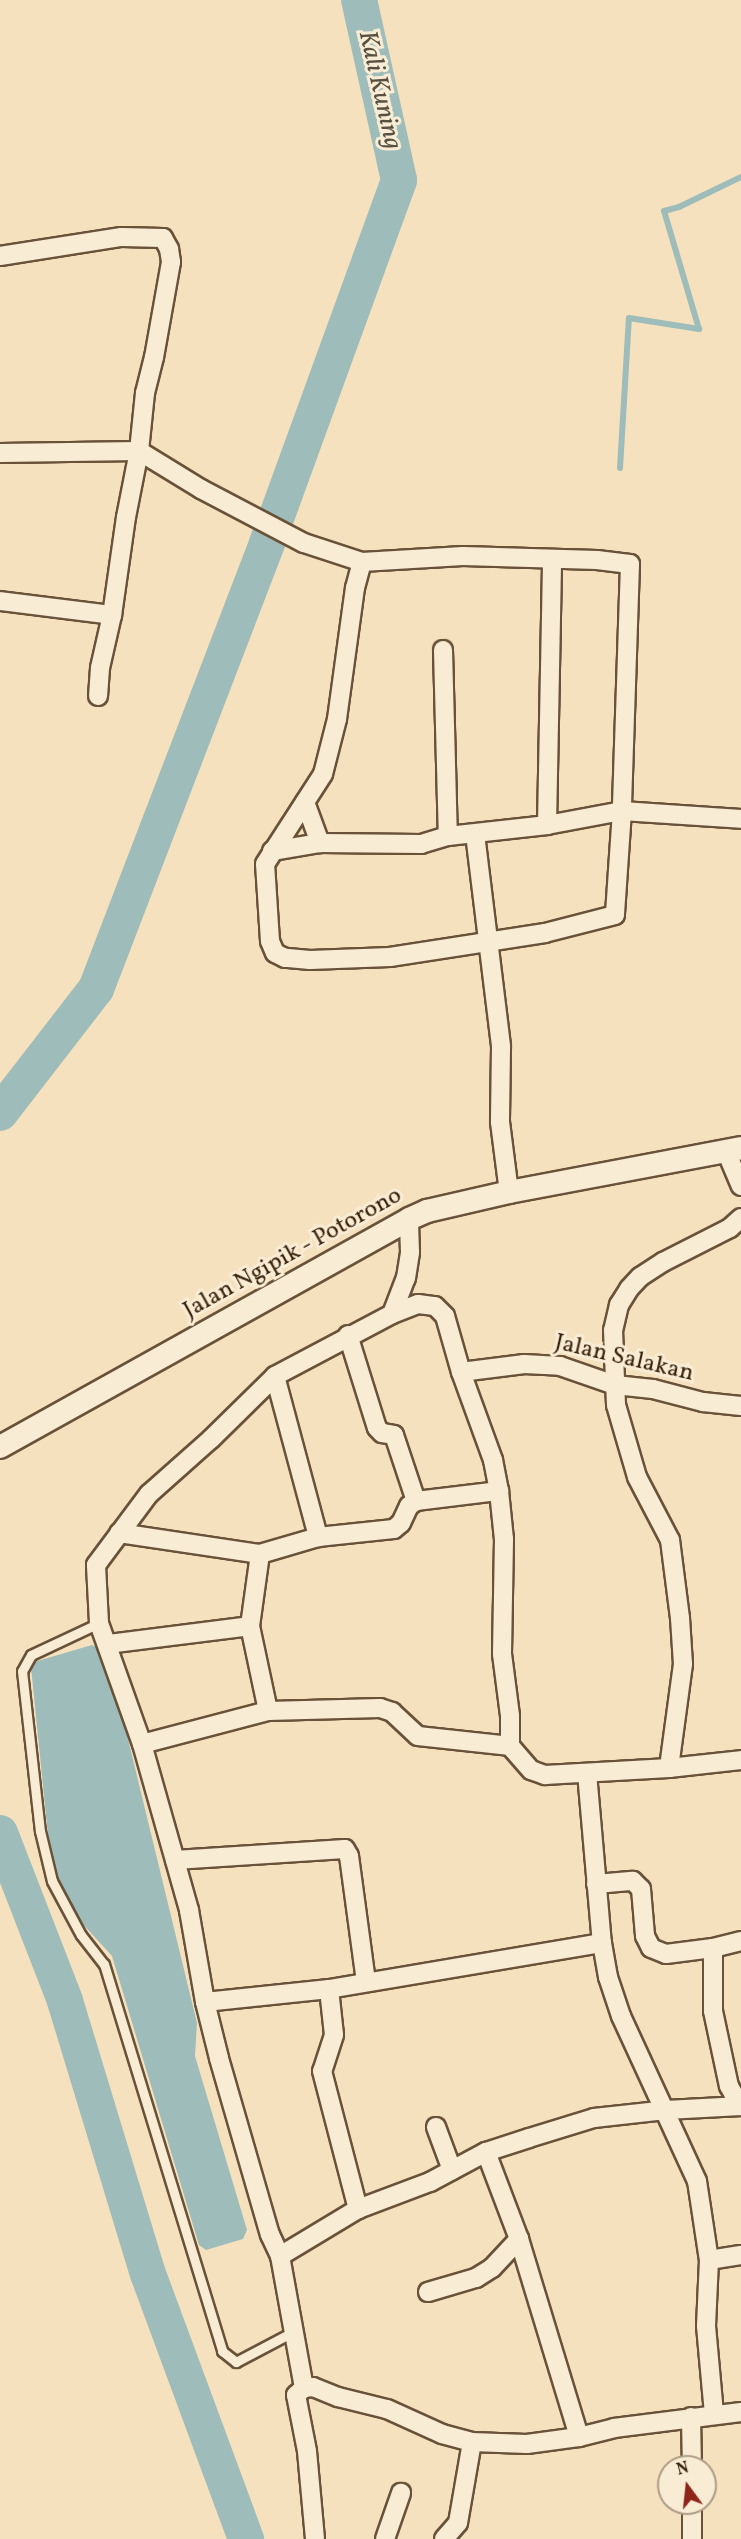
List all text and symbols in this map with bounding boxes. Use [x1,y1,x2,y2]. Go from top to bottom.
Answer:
water label: Kali Kuning [350,28,408,152]
street label: Jalan Ngipik - Potorono [178,1182,408,1326]
street label: Jalan Salakan [552,1329,696,1389]
north arrow [657,2455,717,2515]
text: N [674,2457,691,2482]

